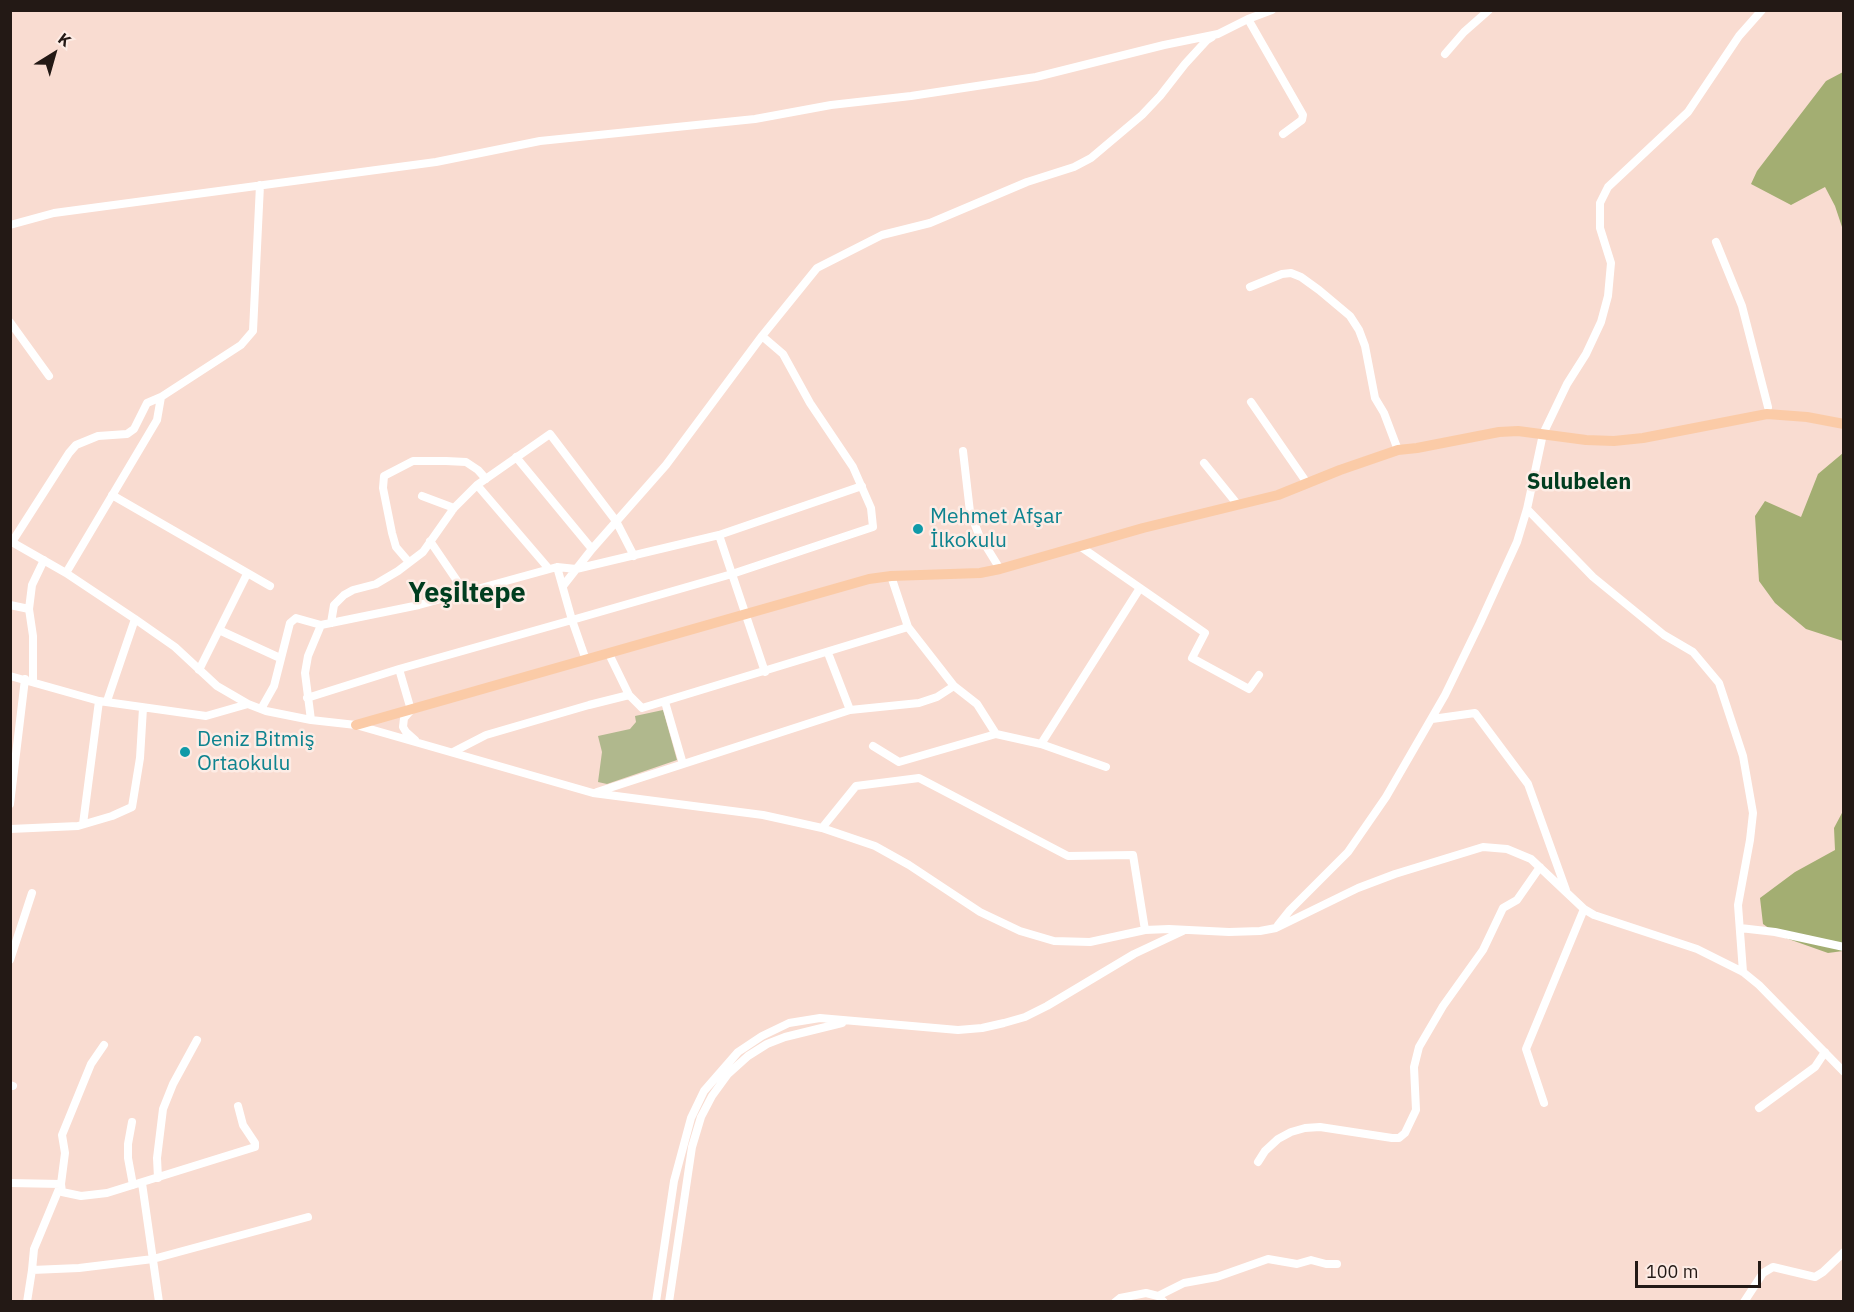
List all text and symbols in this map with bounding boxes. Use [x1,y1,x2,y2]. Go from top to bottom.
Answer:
north arrow [24,24,84,84]
text: K [54,28,75,51]
district label: Sulubelen [1527,470,1631,496]
place label: Mehmet Afşar İlkokulu [930,504,1062,554]
marker: Mehmet Afşar İlkokulu [911,522,925,536]
district label: Yeşiltepe [408,578,526,610]
place label: Deniz Bitmiş Ortaokulu [197,727,315,777]
marker: Deniz Bitmiş Ortaokulu [178,745,192,759]
scale bar [1638,1249,1764,1287]
text: 100 m [1646,1260,1698,1283]

